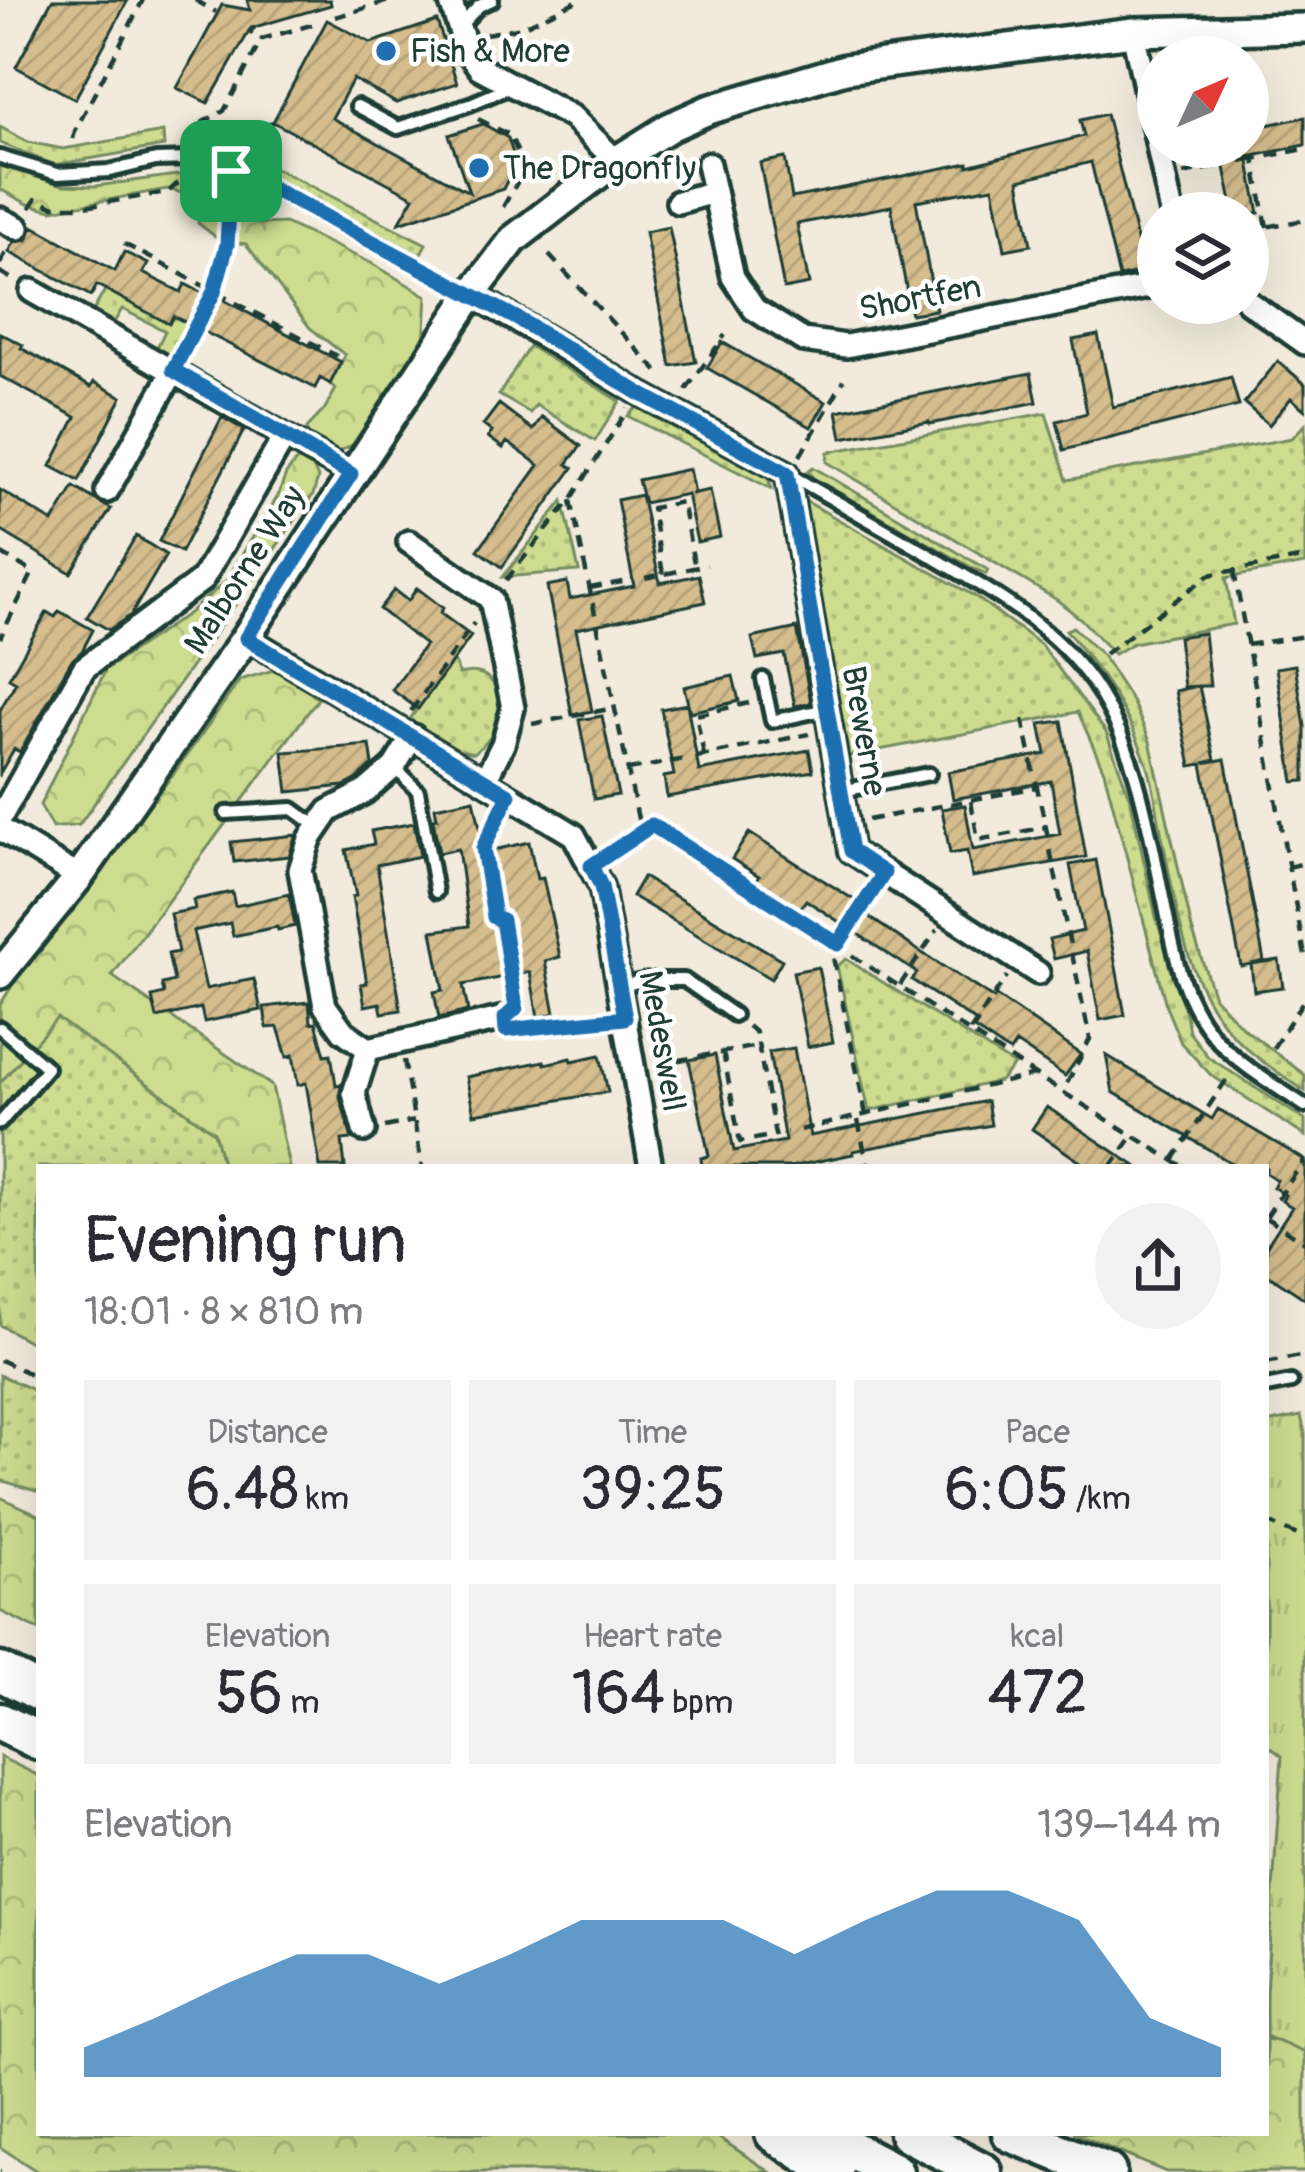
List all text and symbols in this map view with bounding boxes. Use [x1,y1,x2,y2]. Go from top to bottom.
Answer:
place label: Fish & More [410,31,570,72]
north arrow [1137,36,1269,168]
map controls [1137,36,1269,324]
marker: Fish & More [373,38,399,64]
pin [180,120,282,222]
icon: arrive [198,138,264,204]
place label: The Dragonfly [503,148,696,189]
marker: The Dragonfly [466,155,492,181]
button: layers [1137,192,1269,324]
street label: Shortfen [856,266,984,330]
street label: Malborne Way [175,478,315,662]
street label: Brewerne [832,663,896,799]
street label: Medeswell [629,968,695,1114]
text: Evening run [84,1200,407,1283]
button: share [1095,1203,1221,1329]
text: 18:01 · 8 × 810 m [84,1287,363,1336]
text: Distance [207,1412,328,1453]
text: Time [618,1412,687,1453]
text: Pace [1005,1412,1070,1453]
text: 6.48 [186,1453,299,1528]
text: 39:25 [579,1453,726,1528]
text: 6:05 [944,1453,1069,1528]
text: km [299,1478,349,1519]
text: /km [1069,1478,1131,1519]
text: Elevation [205,1616,330,1657]
text: Heart rate [583,1616,722,1657]
text: kcal [1011,1616,1064,1657]
text: 56 [216,1657,283,1732]
text: 164 [572,1657,665,1732]
text: 472 [987,1657,1088,1732]
text: m [283,1682,319,1723]
text: bpm [665,1682,733,1723]
text: Elevation [84,1800,233,1849]
text: 139–144 m [1037,1800,1221,1849]

